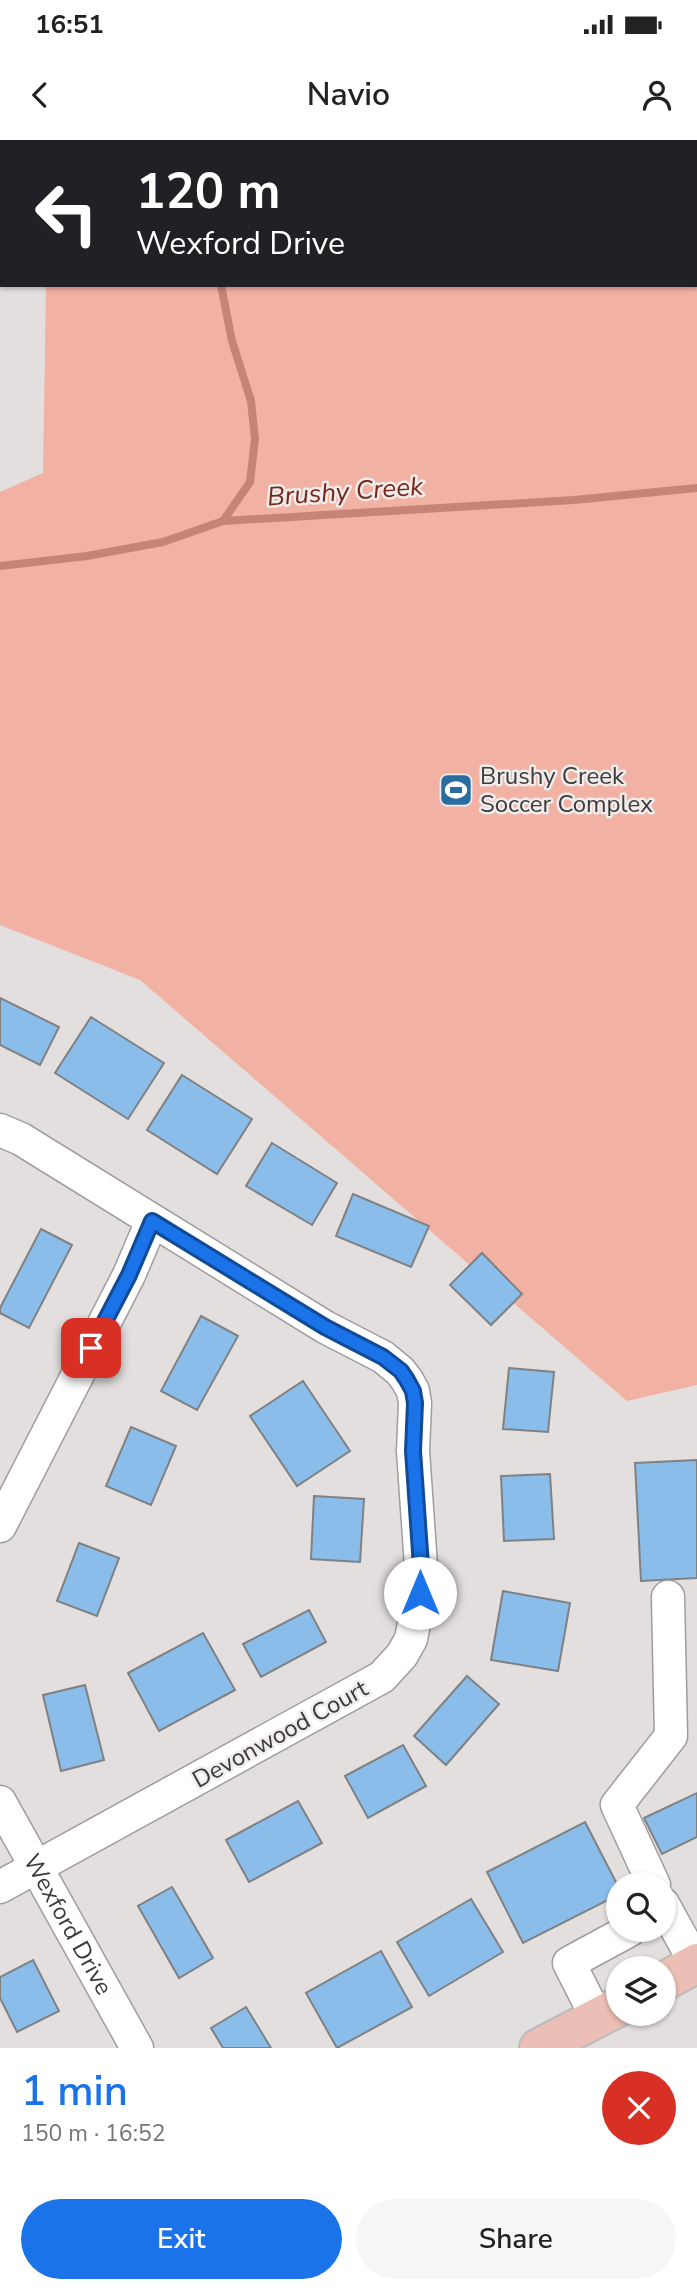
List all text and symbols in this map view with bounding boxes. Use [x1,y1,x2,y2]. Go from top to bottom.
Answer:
text: 16:51 [35,7,104,42]
text: Navio [307,73,390,116]
icon: back [21,76,59,114]
icon: person [638,76,676,114]
text: 120 m [136,158,280,225]
icon: left [21,168,112,259]
text: Wexford Drive [136,222,345,265]
water label: Brushy Creek [266,469,425,514]
place label: Brushy Creek Soccer Complex [480,760,653,820]
sports icon: Brushy Creek Soccer Complex [437,771,475,809]
pin [61,1318,121,1378]
icon: arrive [72,1329,110,1367]
position arrow [383,1556,457,1630]
street label: Devonwood Court [186,1672,374,1796]
street label: Wexford Drive [16,1848,120,2001]
map controls [606,1872,676,2026]
button: search [606,1872,676,1942]
button: layers [606,1956,676,2026]
text: 1 min [21,2063,128,2120]
button: close [602,2071,676,2145]
text: 150 m · 16:52 [21,2118,166,2149]
button: Exit [21,2199,342,2279]
button: Share [356,2199,676,2279]

